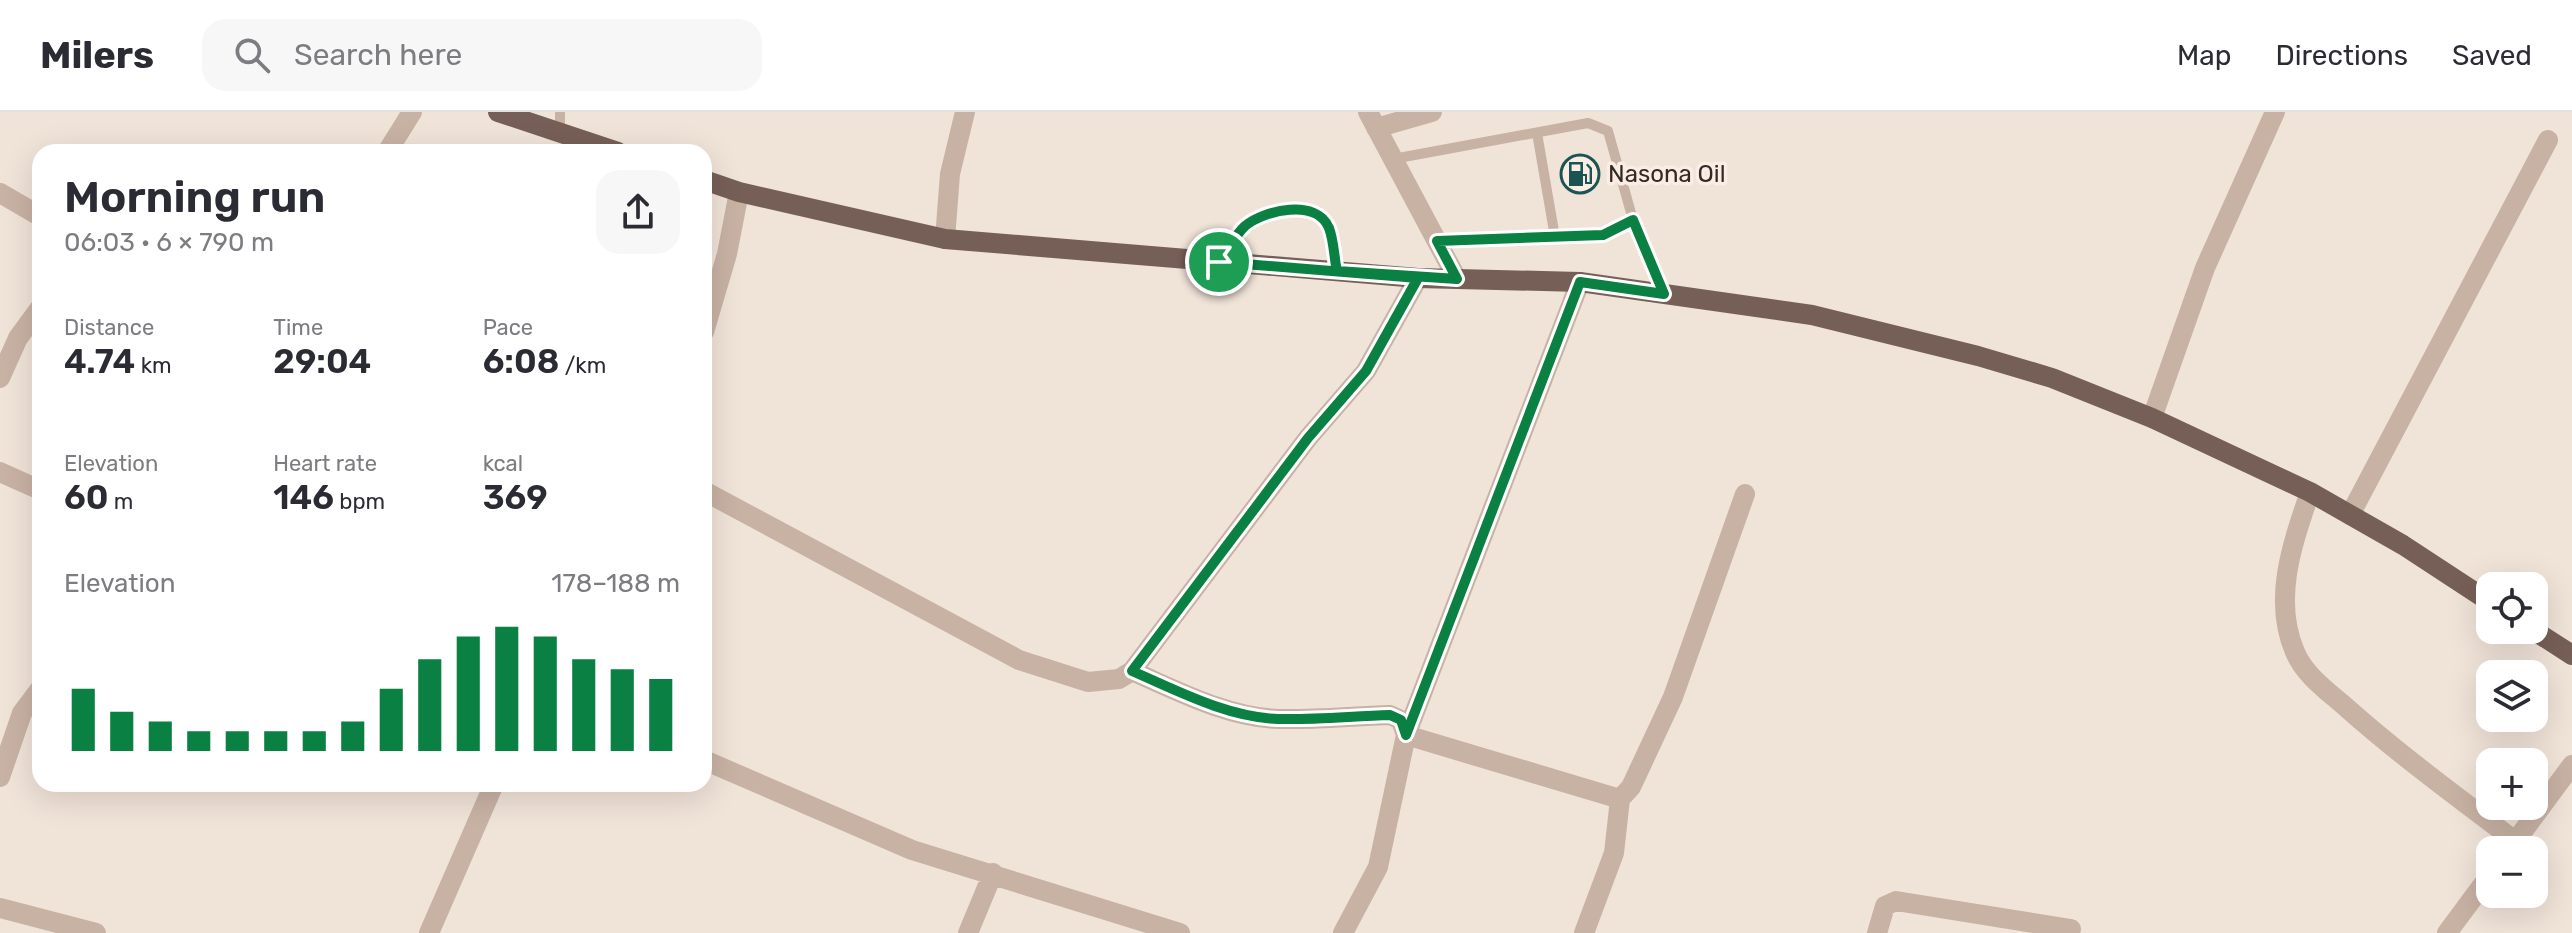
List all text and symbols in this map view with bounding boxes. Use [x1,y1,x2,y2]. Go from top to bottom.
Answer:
search box [202,19,762,91]
text: Milers [40,32,154,78]
icon: search [230,33,274,77]
text: Search here [294,37,462,73]
text: Map [2177,39,2231,72]
text: Directions [2275,39,2408,72]
text: Saved [2452,39,2532,72]
fuel station icon: Nasona Oil [1559,153,1601,195]
place label: Nasona Oil [1608,160,1726,188]
button: share [596,170,680,254]
text: Morning run [64,171,325,223]
text: 06:03 · 6 × 790 m [64,227,274,258]
pin [1185,228,1253,296]
icon: arrive [1197,240,1241,284]
text: Distance [64,314,154,341]
text: Time [273,314,323,341]
text: Pace [483,314,533,341]
text: 4.74 [64,341,135,382]
text: 29:04 [273,341,371,382]
text: 6:08 [483,341,559,382]
text: km [135,352,172,379]
text: /km [559,352,606,379]
text: Elevation [64,450,158,477]
text: Heart rate [273,450,377,477]
text: kcal [483,450,523,477]
text: 60 [64,477,108,518]
text: 146 [273,477,334,518]
text: 369 [483,477,548,518]
text: m [108,488,133,515]
text: bpm [334,488,385,515]
text: Elevation [64,568,175,599]
text: 178–188 m [551,568,680,599]
map controls [2476,572,2548,908]
button: locate [2476,572,2548,644]
button: layers [2476,660,2548,732]
button: + [2476,748,2548,820]
button: − [2476,836,2548,908]

